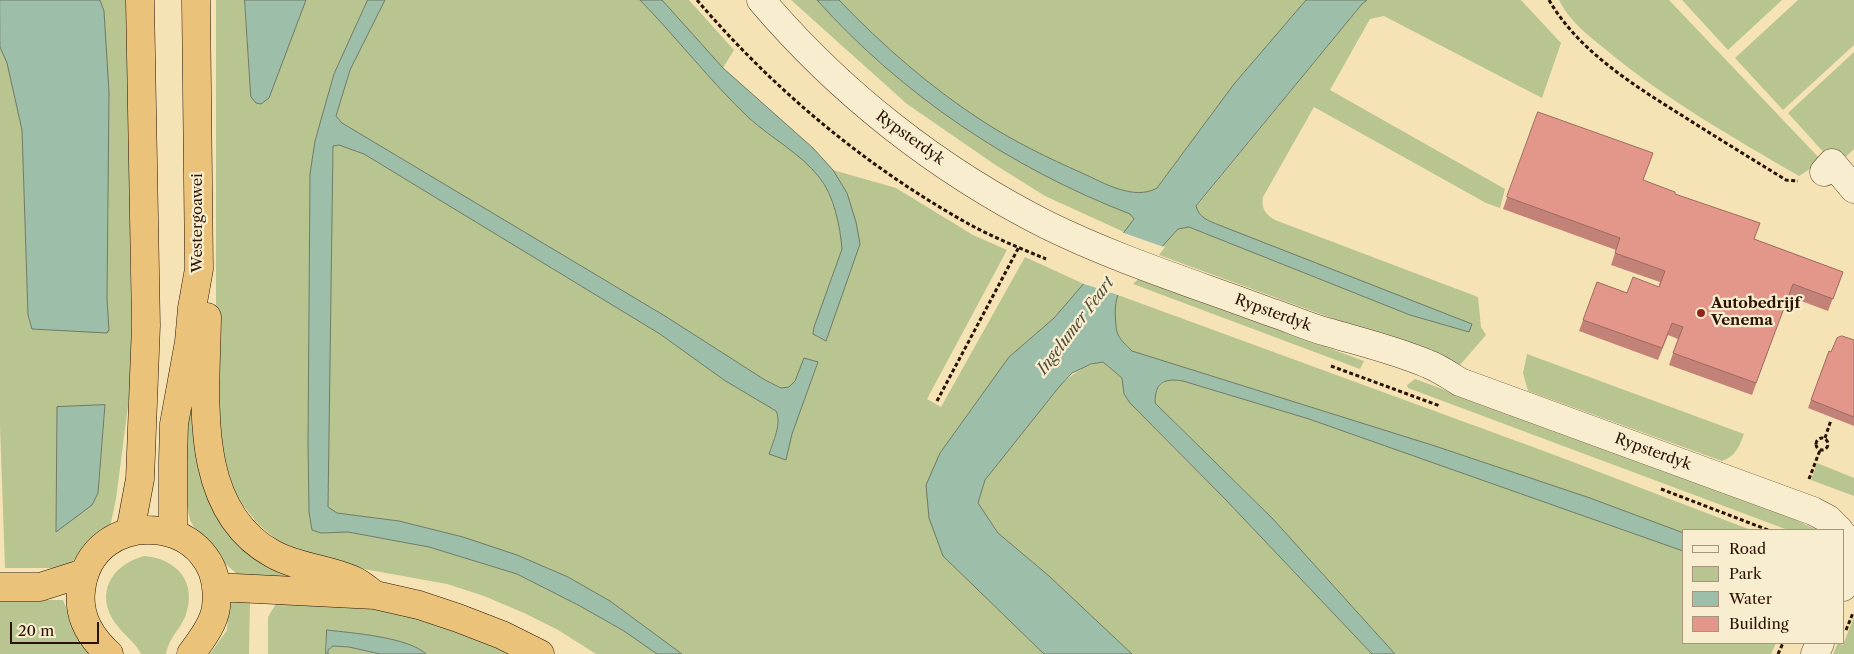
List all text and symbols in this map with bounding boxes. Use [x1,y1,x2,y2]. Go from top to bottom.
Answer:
street label: Rypsterdyk [872,107,948,169]
street label: Westergoawei [189,173,207,273]
water label: Ingelumer Feart [1033,274,1119,378]
street label: Rypsterdyk [1232,291,1314,335]
place label: Autobedrijf Venema [1711,295,1800,330]
marker: Autobedrijf Venema [1695,307,1707,319]
street label: Rypsterdyk [1612,430,1694,474]
legend [1682,529,1844,644]
text: Road [1729,539,1766,558]
text: Park [1729,564,1762,583]
text: Water [1729,589,1772,608]
scale bar [12,612,101,644]
text: Building [1729,614,1789,633]
text: 20 m [18,621,54,640]

